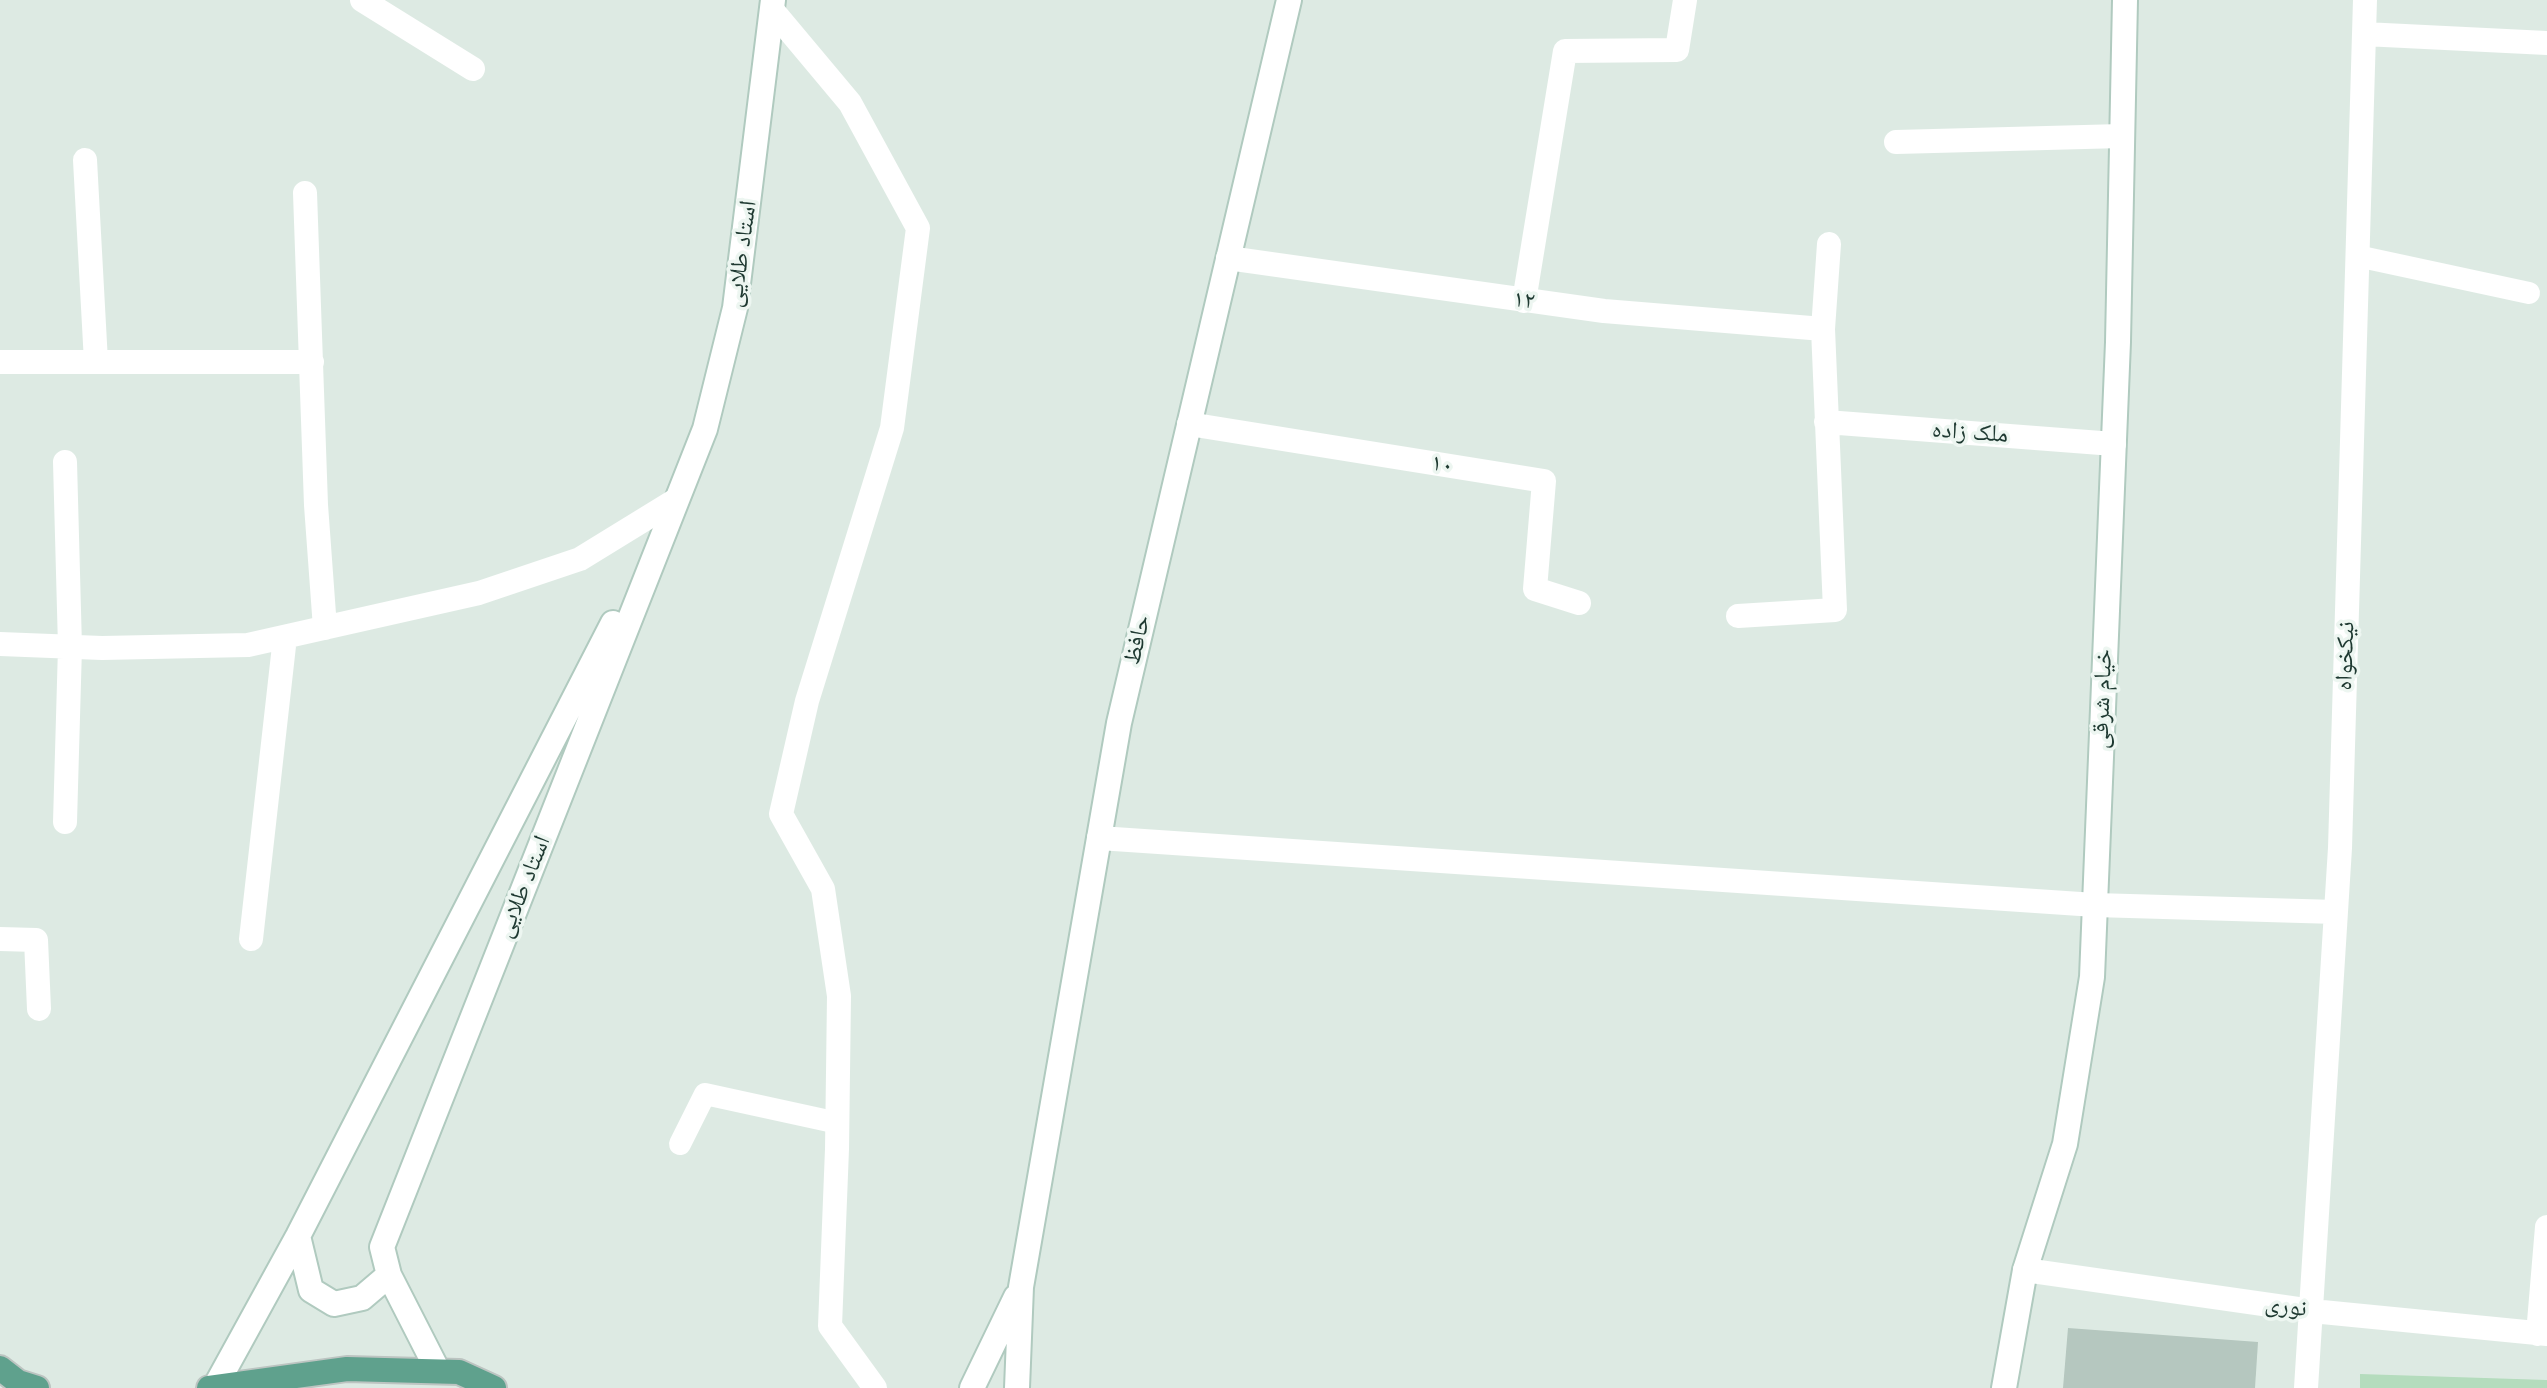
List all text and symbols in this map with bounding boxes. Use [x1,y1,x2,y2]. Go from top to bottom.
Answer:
street label: استاد طلایی [720,199,764,309]
street label: ۱۲ [1512,285,1536,317]
street label: ملک زاده [1931,416,2009,450]
street label: ۱۰ [1429,449,1455,481]
street label: حافظ [1118,612,1158,668]
street label: نیکخواه [2330,621,2362,691]
street label: خیام شرقی [2087,649,2119,749]
street label: استاد طلایی [490,832,558,942]
street label: نوری [2263,1290,2309,1324]

